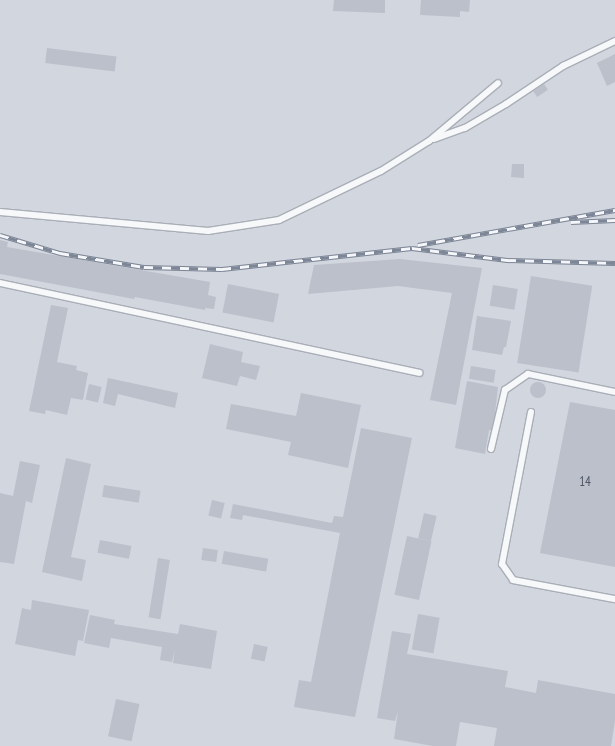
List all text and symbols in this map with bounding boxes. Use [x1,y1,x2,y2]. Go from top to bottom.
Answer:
house number: 14 [579,474,591,490]

